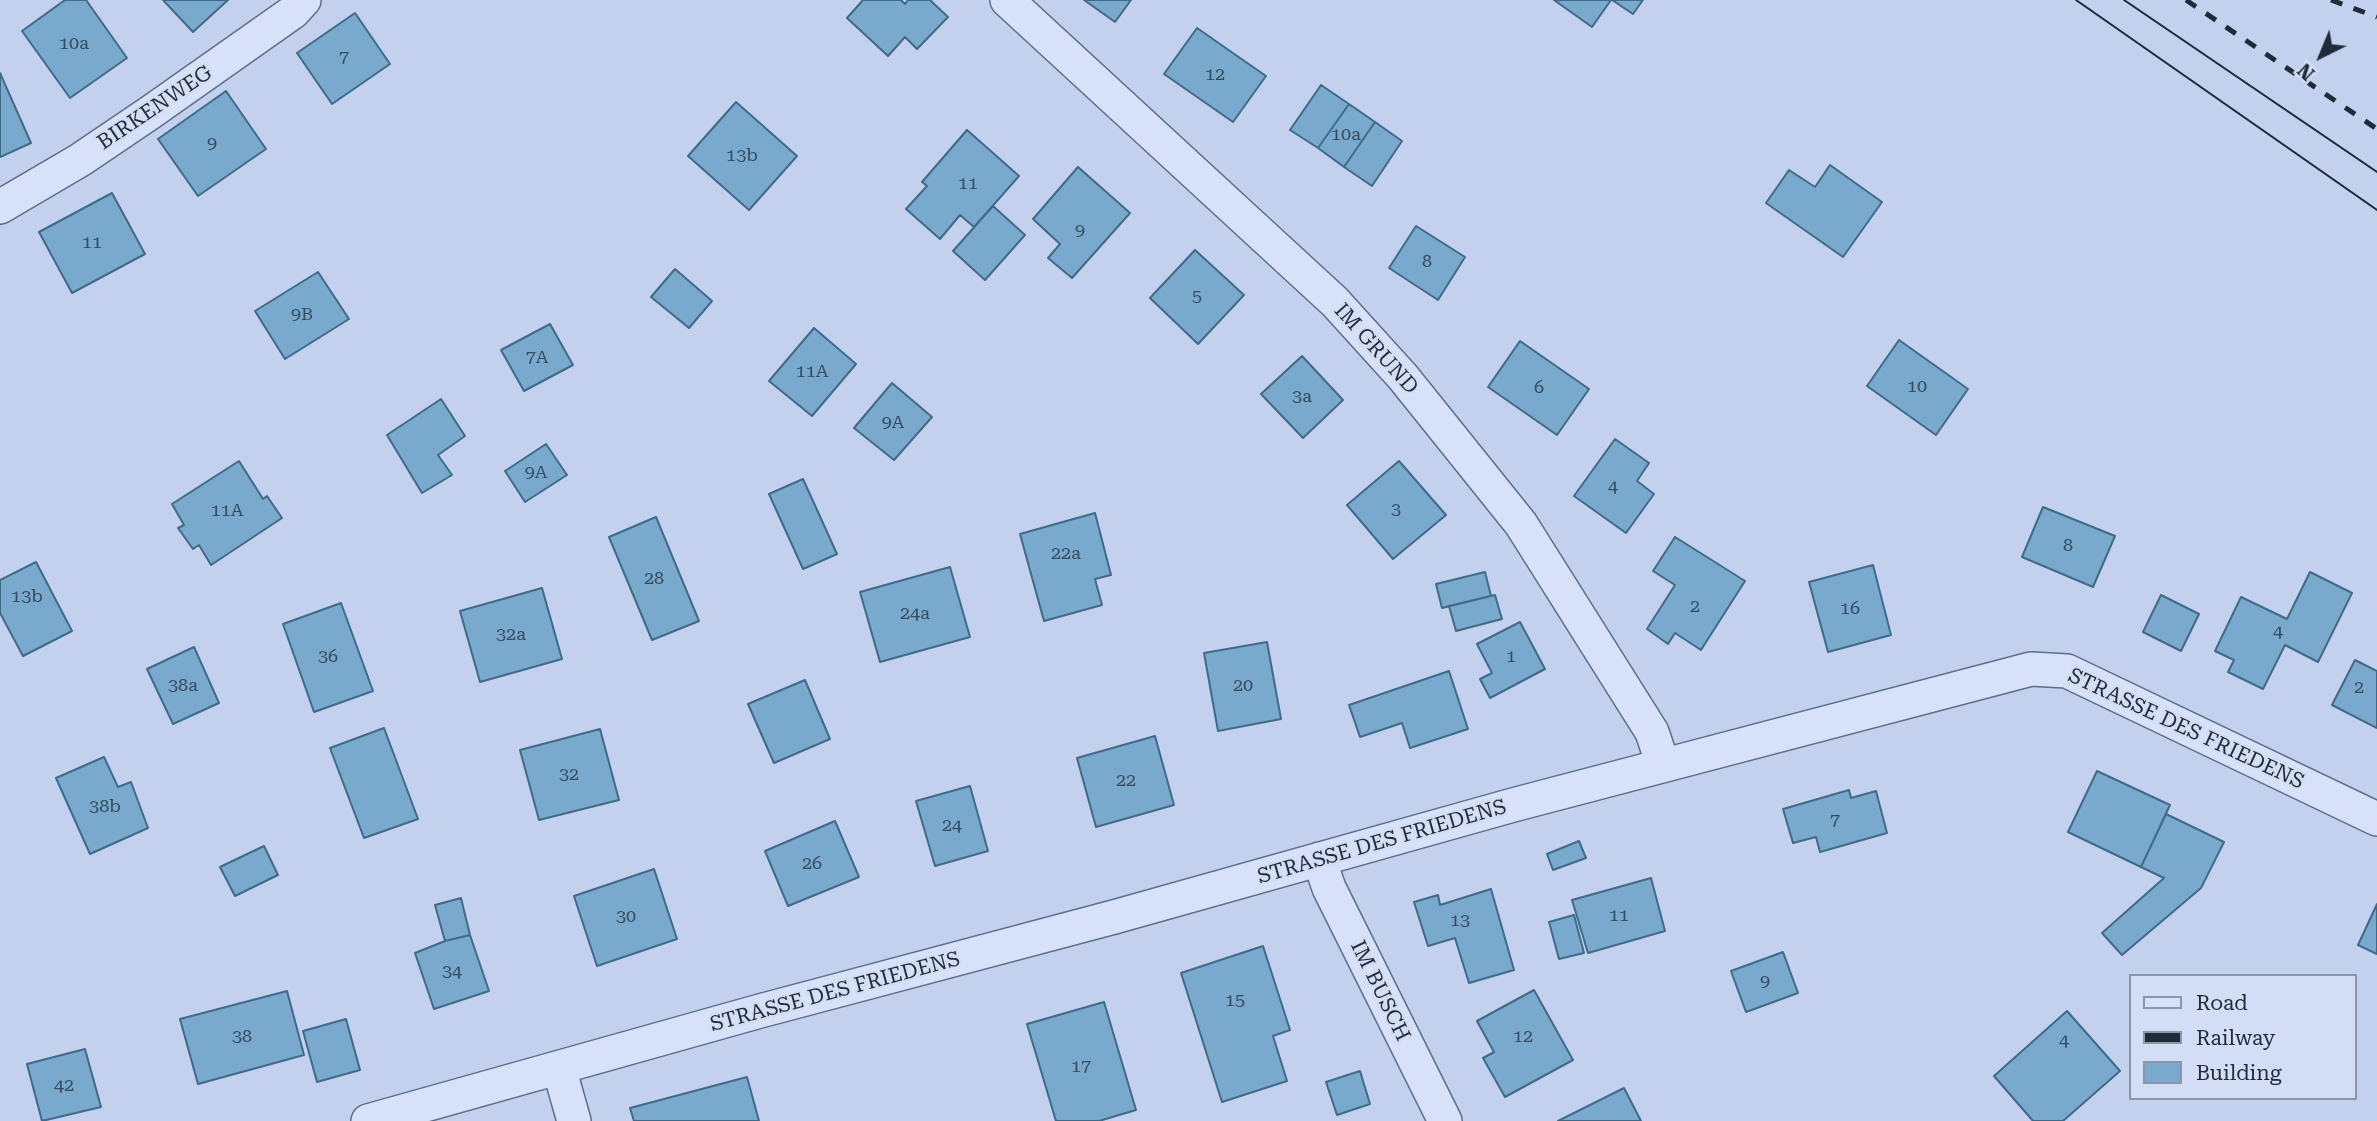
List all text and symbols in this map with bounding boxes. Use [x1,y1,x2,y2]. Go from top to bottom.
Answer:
north arrow [2286,21,2356,91]
house number: 10a [59,33,89,55]
house number: 7 [339,47,349,69]
text: N [2293,58,2320,85]
street label: BIRKENWEG [93,60,217,156]
house number: 12 [1205,64,1225,86]
house number: 10a [1331,124,1361,146]
house number: 9 [207,133,217,155]
house number: 13b [726,145,758,167]
house number: 11 [958,173,978,195]
house number: 9 [1075,220,1085,242]
house number: 11 [82,232,102,254]
house number: 8 [1422,251,1432,273]
house number: 5 [1192,286,1202,308]
street label: IM GRUND [1329,298,1423,400]
house number: 9B [291,304,313,326]
house number: 7A [526,347,548,369]
house number: 11A [796,361,828,383]
house number: 10 [1907,376,1927,398]
house number: 6 [1534,377,1544,399]
house number: 3a [1292,386,1312,408]
house number: 9A [882,412,904,434]
house number: 9A [525,462,547,484]
house number: 4 [1608,476,1618,498]
house number: 3 [1391,499,1401,521]
house number: 11A [211,500,243,522]
house number: 8 [2063,535,2073,557]
house number: 22a [1051,543,1081,565]
house number: 28 [644,568,664,590]
house number: 13b [11,586,43,608]
house number: 2 [1690,596,1700,618]
house number: 16 [1840,598,1860,620]
house number: 24a [900,603,930,625]
house number: 4 [2273,621,2283,643]
house number: 32a [496,624,526,646]
house number: 36 [318,646,338,668]
house number: 1 [1506,646,1516,668]
street label: STRASSE DES FRIEDENS [2064,663,2308,795]
house number: 38a [168,675,198,697]
house number: 20 [1233,675,1253,697]
house number: 2 [2354,677,2364,699]
house number: 32 [559,764,579,786]
house number: 22 [1116,770,1136,792]
street label: STRASSE DES FRIEDENS [1255,794,1509,890]
house number: 38b [89,796,121,818]
house number: 7 [1830,810,1840,832]
house number: 24 [942,815,962,837]
house number: 26 [802,853,822,875]
house number: 11 [1609,905,1629,927]
house number: 30 [616,906,636,928]
house number: 13 [1450,910,1470,932]
street label: IM BUSCH [1345,936,1415,1046]
street label: STRASSE DES FRIEDENS [707,946,963,1038]
house number: 34 [442,961,462,983]
house number: 9 [1760,971,1770,993]
legend [2128,974,2356,1100]
house number: 15 [1225,990,1245,1012]
text: Road [2196,991,2248,1015]
house number: 38 [232,1026,252,1048]
house number: 12 [1513,1026,1533,1048]
text: Railway [2196,1026,2275,1050]
house number: 4 [2059,1030,2069,1052]
house number: 17 [1071,1056,1091,1078]
text: Building [2196,1061,2282,1085]
house number: 42 [54,1075,74,1097]

